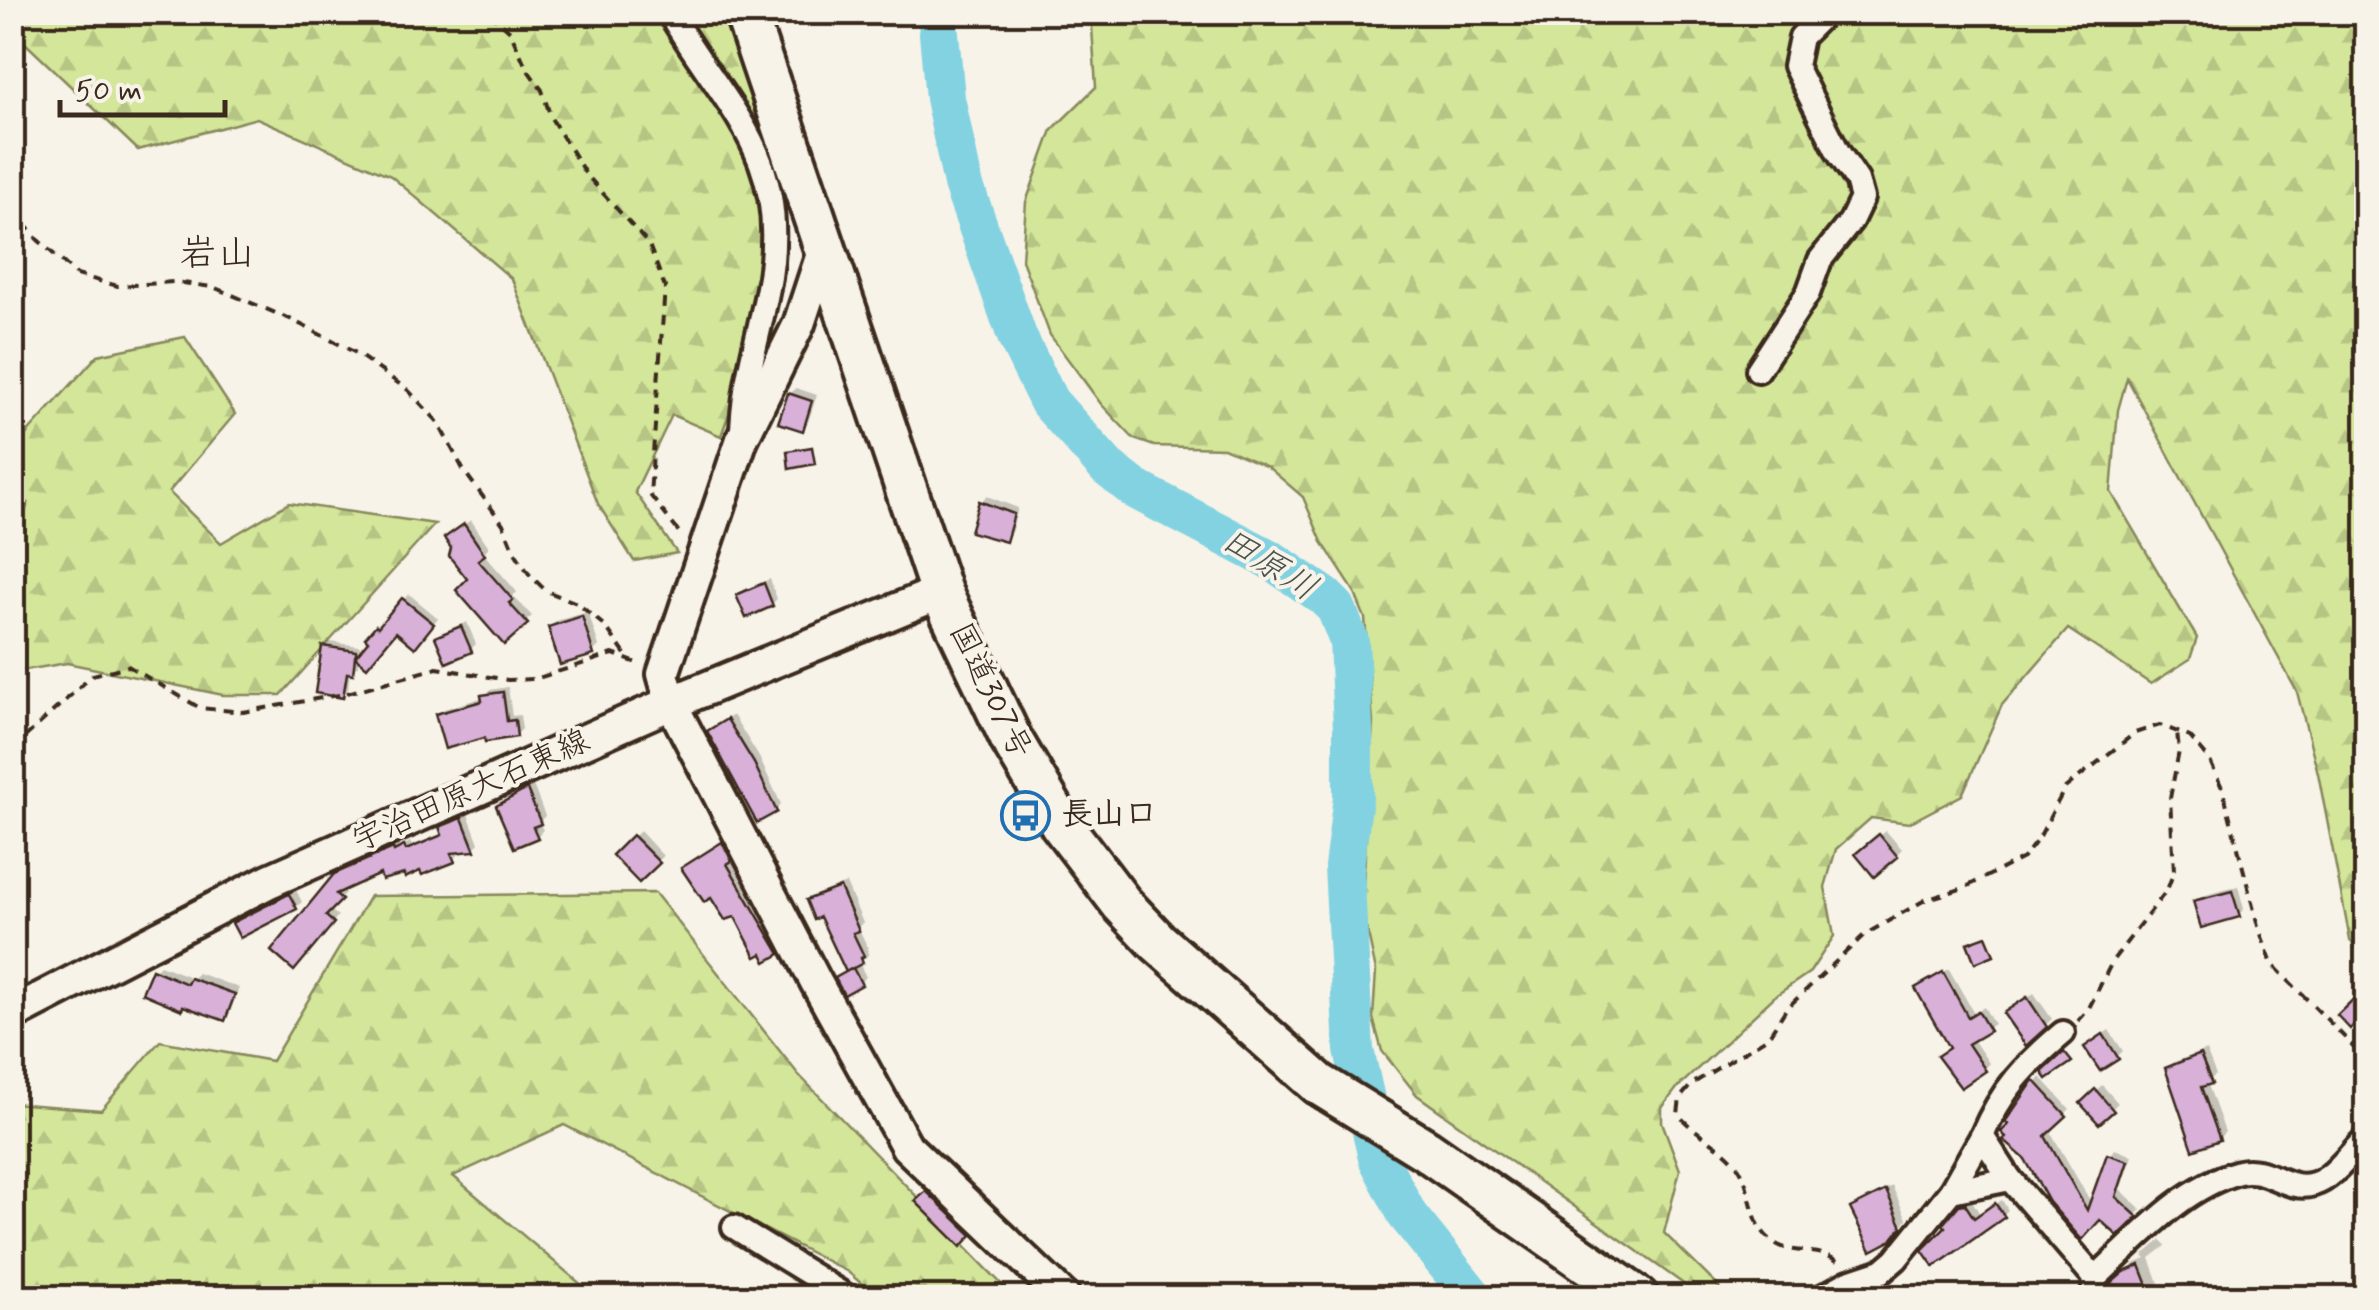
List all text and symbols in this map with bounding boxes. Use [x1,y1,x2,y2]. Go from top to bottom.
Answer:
scale bar [60,55,225,117]
text: 50 m [75,72,142,111]
district label: 岩山 [179,230,255,279]
water label: 田原川 [1212,518,1326,612]
street label: 国道307号 [939,616,1041,766]
street label: 宇治田原大石東線 [346,720,596,862]
bus stop icon: 長山口 [1000,789,1052,841]
place label: 長山口 [1061,794,1157,836]

